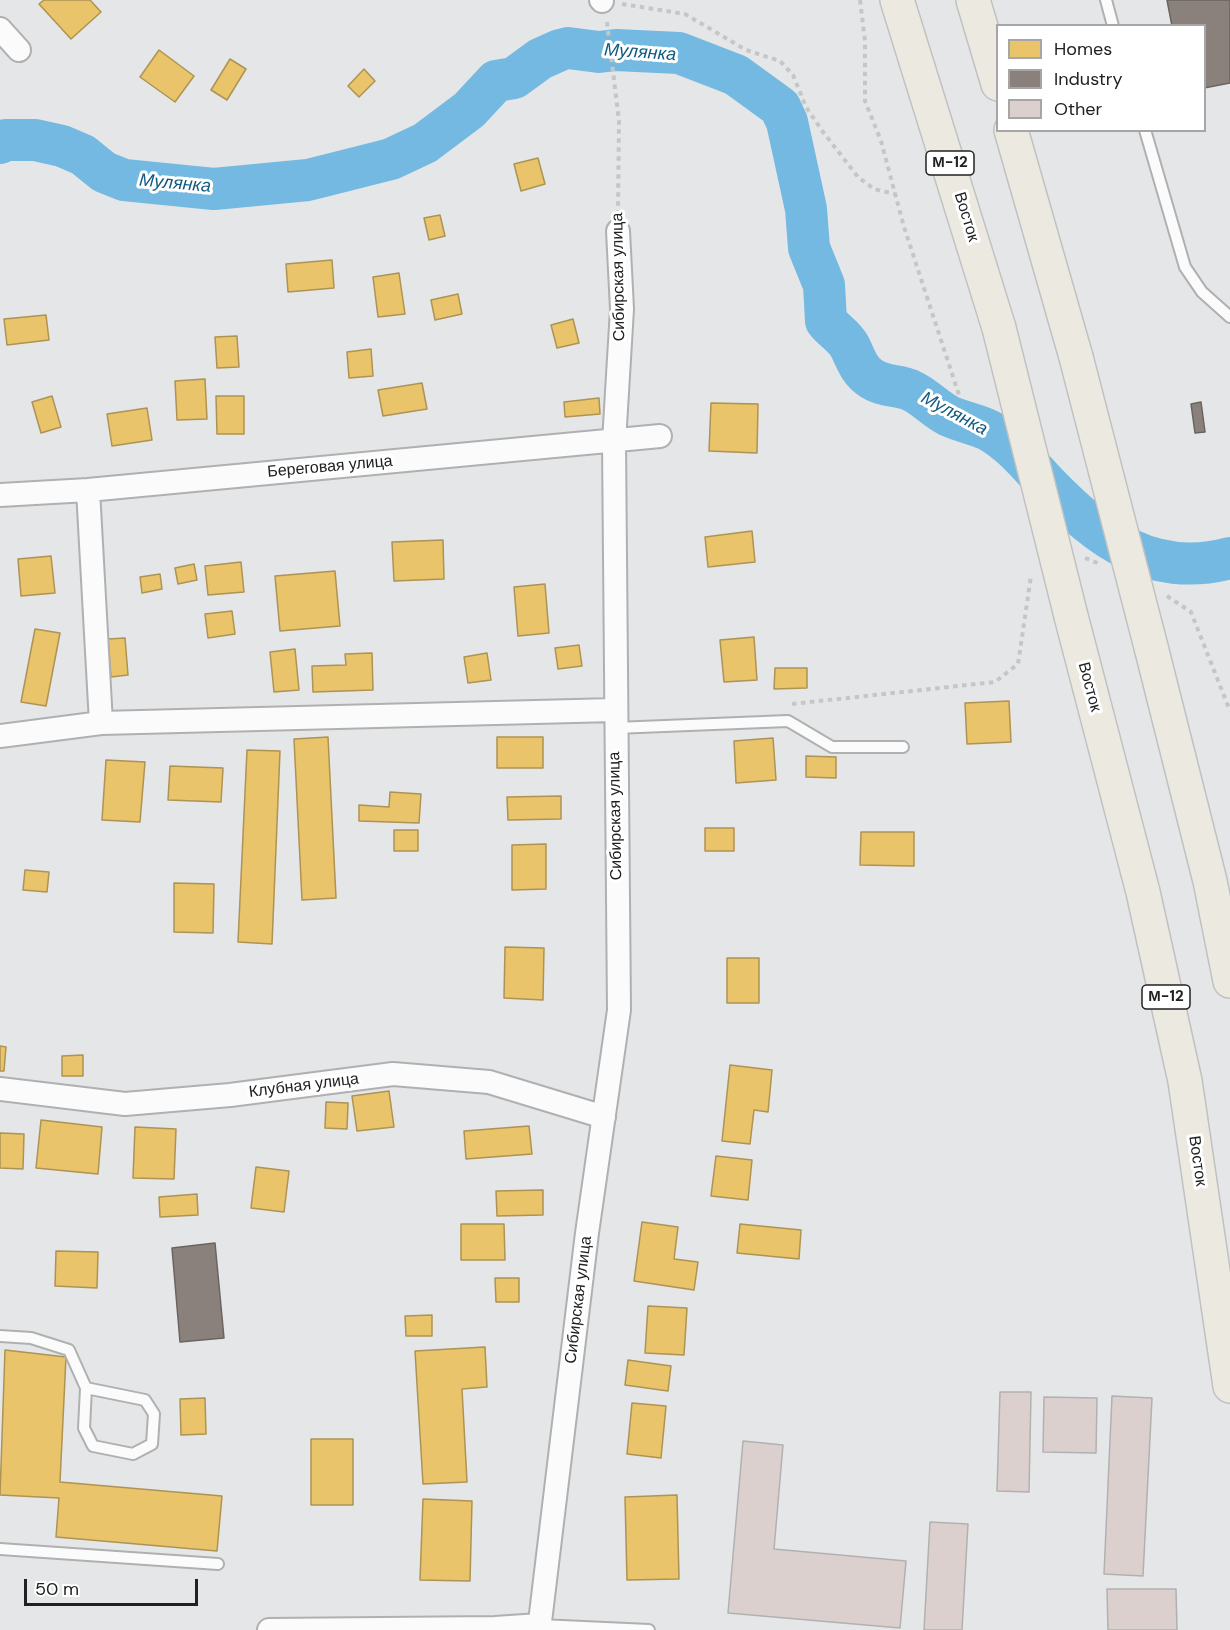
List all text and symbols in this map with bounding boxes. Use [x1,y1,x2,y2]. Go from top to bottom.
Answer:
legend [996,24,1206,132]
text: Homes [1054,37,1112,61]
water label: Мулянка [603,40,677,66]
text: Industry [1054,67,1123,91]
text: Other [1054,97,1102,121]
road number: М-12 [926,151,974,175]
water label: Мулянка [138,170,212,198]
street label: Восток [949,190,983,244]
street label: Сибирская улица [608,213,630,341]
water label: Мулянка [917,388,991,440]
street label: Береговая улица [267,452,393,482]
street label: Восток [1073,660,1105,714]
street label: Сибирская улица [605,752,627,880]
road number: М-12 [1142,985,1190,1009]
street label: Клубная улица [248,1070,360,1102]
street label: Восток [1184,1135,1210,1187]
street label: Сибирская улица [562,1235,596,1365]
scale bar [27,1567,201,1605]
text: 50 m [35,1577,79,1601]

